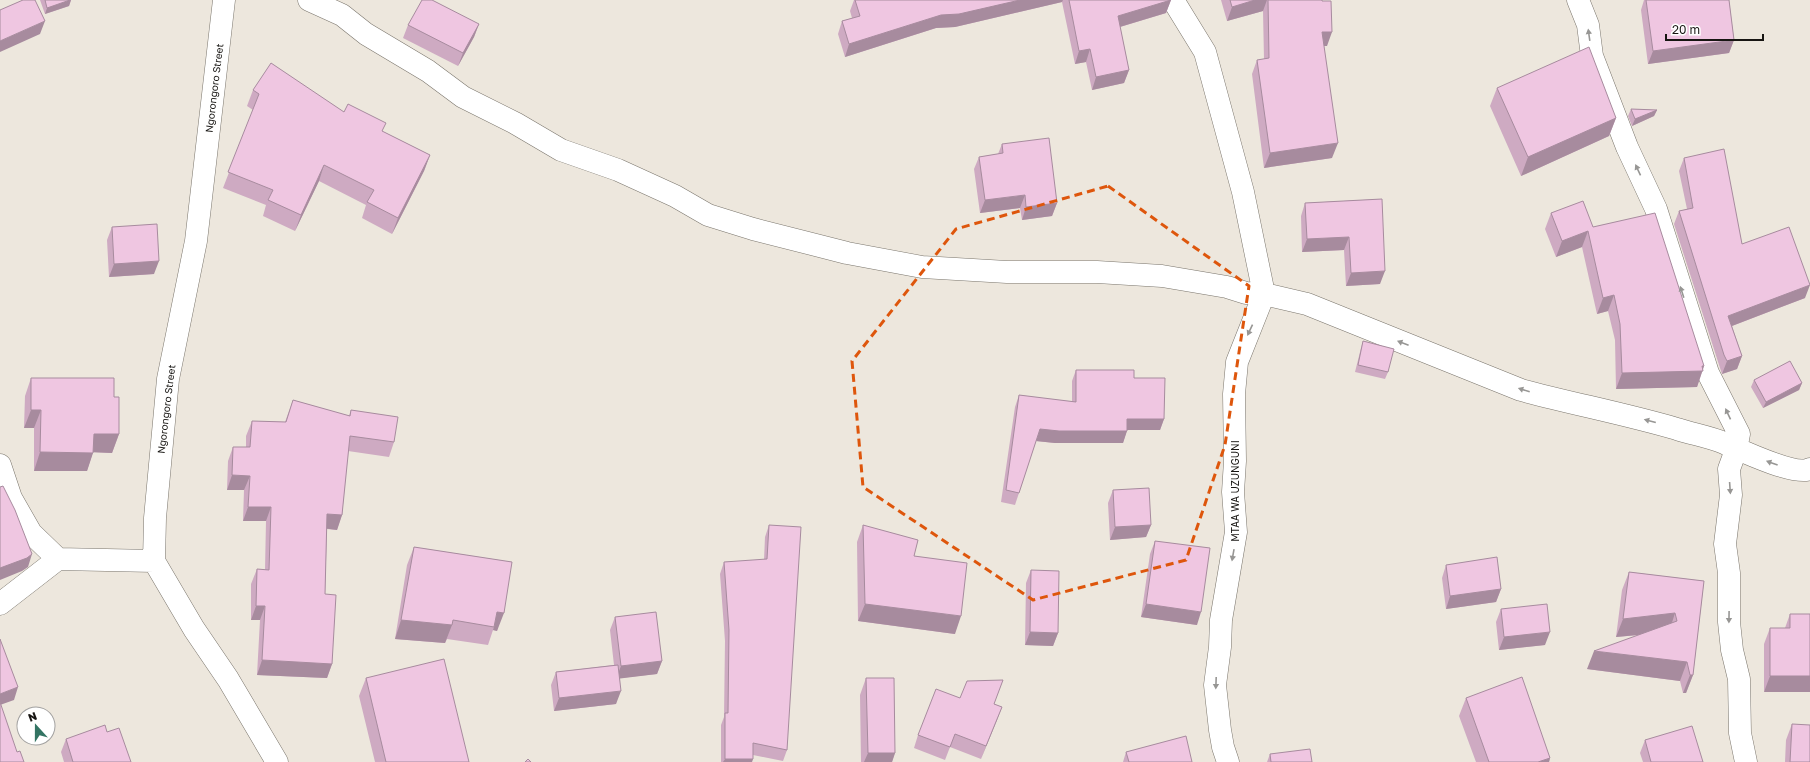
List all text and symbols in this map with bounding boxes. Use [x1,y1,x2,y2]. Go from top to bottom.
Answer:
scale bar [1666,16,1763,42]
text: 20 m [1672,22,1700,37]
one-way arrow [1586,29,1592,41]
street label: Ngorongoro Street [203,43,225,133]
one-way arrow [1635,165,1641,176]
one-way arrow [1678,286,1684,298]
one-way arrow [1247,324,1253,336]
one-way arrow [1396,339,1408,345]
street label: Ngorongoro Street [155,364,177,454]
one-way arrow [1517,387,1529,393]
one-way arrow [1724,407,1730,419]
one-way arrow [1643,418,1656,424]
street label: MTAA WA UZUNGUNI [1229,440,1241,542]
one-way arrow [1766,460,1778,466]
one-way arrow [1727,481,1734,494]
one-way arrow [1230,549,1236,561]
one-way arrow [1726,611,1732,624]
one-way arrow [1212,677,1219,689]
north arrow [16,706,56,746]
text: N [26,709,38,724]

